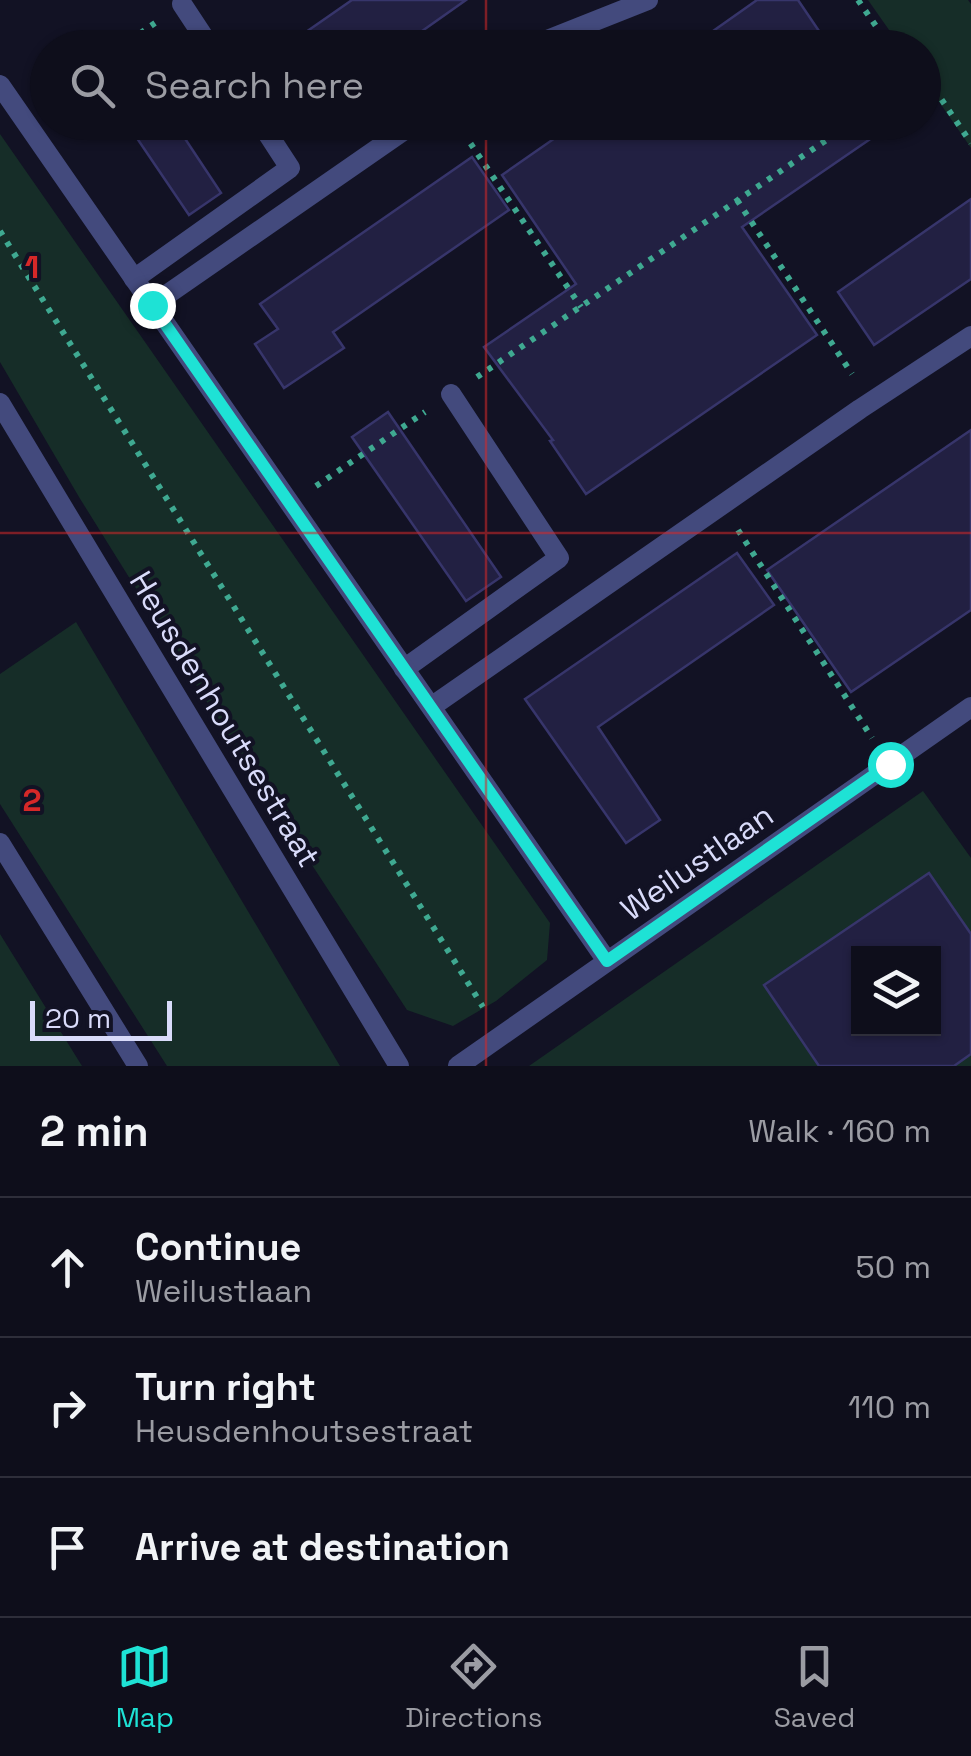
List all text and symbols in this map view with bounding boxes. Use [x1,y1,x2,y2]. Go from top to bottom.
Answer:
search box [30,30,941,140]
icon: search [65,58,120,113]
text: Search here [145,61,364,109]
text: 1 [25,247,39,287]
route end [130,283,176,329]
street label: Heusdenhoutsestraat [121,564,329,874]
route start [868,742,914,788]
text: 2 [22,780,42,820]
street label: Weilustlaan [613,795,781,929]
map controls [851,946,941,1036]
button: layers [851,946,941,1036]
scale bar [30,996,172,1040]
text: 20 m [45,1000,111,1036]
text: 2 min [40,1105,149,1158]
text: Walk · 160 m [748,1111,931,1151]
text: Continue [135,1223,301,1271]
icon: ahead [40,1240,95,1295]
text: 50 m [856,1247,931,1287]
text: Weilustlaan [135,1271,312,1311]
text: Turn right [135,1363,316,1411]
icon: right [40,1380,95,1435]
text: 110 m [848,1387,931,1427]
text: Heusdenhoutsestraat [135,1411,473,1451]
icon: arrive [40,1520,95,1575]
text: Arrive at destination [135,1523,510,1571]
tab: Map [116,1639,174,1735]
tab: Directions [405,1639,542,1735]
tab: Saved [774,1639,855,1735]

